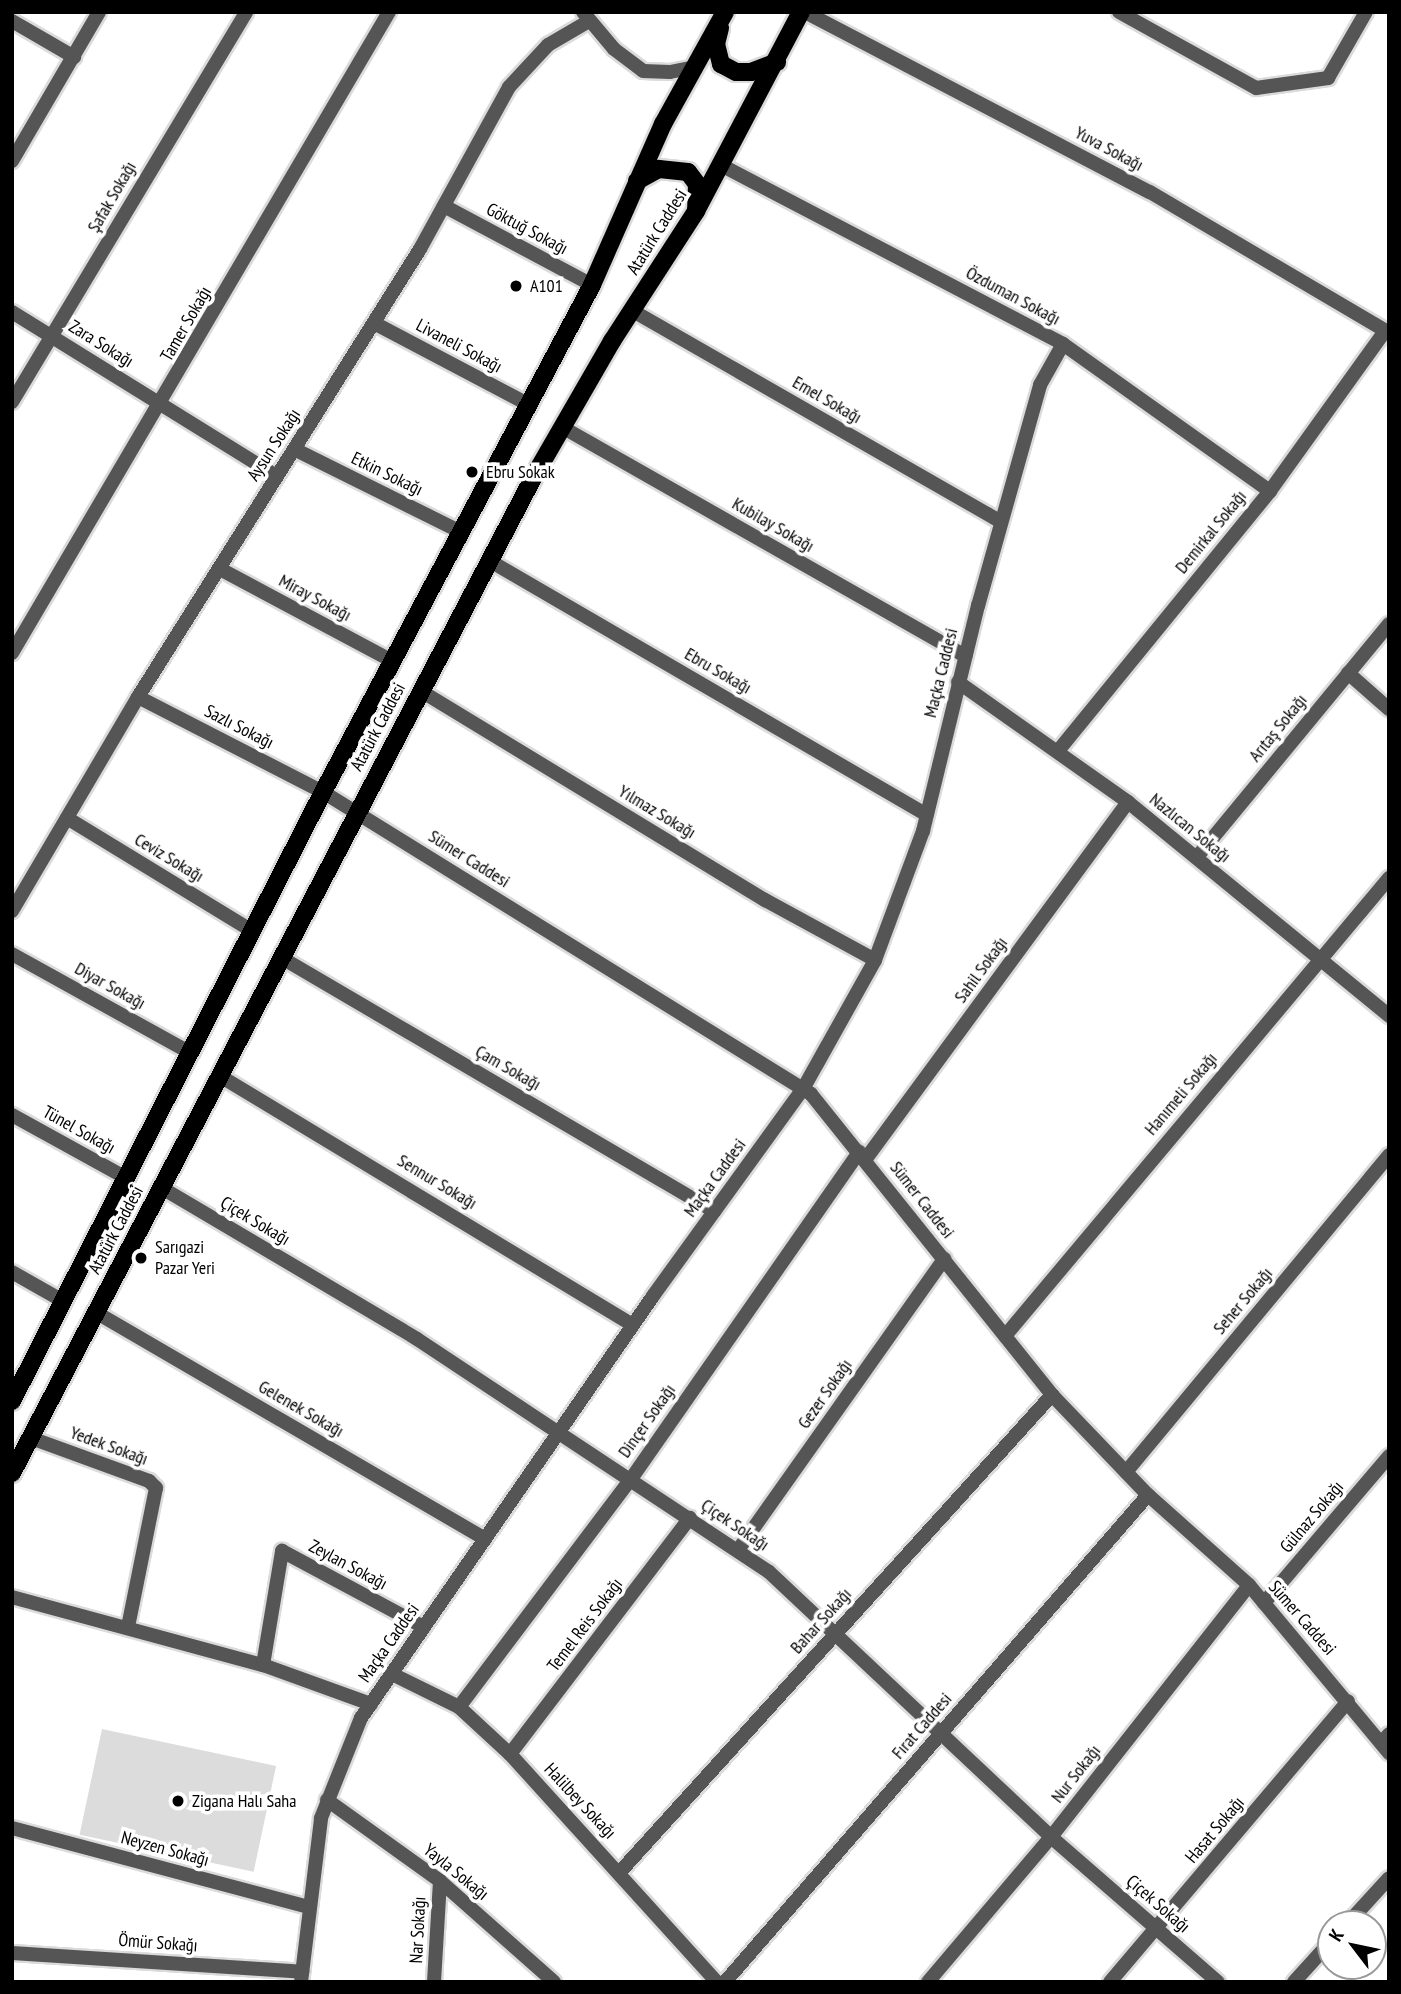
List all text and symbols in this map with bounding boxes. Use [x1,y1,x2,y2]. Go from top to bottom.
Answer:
street label: Yuva Sokağı [1071,122,1147,176]
street label: Şafak Sokağı [83,157,141,237]
street label: Atatürk Caddesi [622,185,692,279]
street label: Göktuğ Sokağı [482,198,572,260]
street label: Özduman Sokağı [962,262,1064,330]
place label: A101 [530,275,563,297]
marker: A101 [508,278,524,294]
street label: Tamer Sokağı [156,283,216,365]
street label: Livaneli Sokağı [412,314,506,378]
street label: Zara Sokağı [65,316,137,372]
street label: Emel Sokağı [789,372,865,428]
street label: Aysun Sokağı [243,405,305,485]
street label: Etkin Sokağı [348,447,426,501]
place label: Ebru Sokak [486,461,555,483]
marker: Ebru Sokak [464,464,480,480]
street label: Demirkal Sokağı [1171,486,1251,578]
street label: Kubilay Sokağı [728,493,818,557]
street label: Miray Sokağı [275,570,355,626]
street label: Maçka Caddesi [919,626,963,720]
street label: Ebru Sokağı [681,643,755,699]
street label: Atatürk Caddesi [346,679,410,775]
street label: Arıtaş Sokağı [1244,690,1312,766]
street label: Sazlı Sokağı [201,700,277,754]
street label: Yılmaz Sokağı [614,780,700,844]
street label: Nazlıcan Sokağı [1145,789,1235,867]
street label: Sümer Caddesi [424,826,514,892]
street label: Ceviz Sokağı [130,829,208,887]
street label: Sahil Sokağı [950,933,1012,1007]
street label: Diyar Sokağı [71,958,149,1014]
street label: Çam Sokağı [471,1041,545,1095]
street label: Hanımeli Sokağı [1140,1048,1222,1140]
street label: Tünel Sokağı [39,1101,119,1159]
street label: Maçka Caddesi [679,1135,751,1221]
street label: Sennur Sokağı [393,1150,481,1214]
street label: Sümer Caddesi [885,1157,959,1243]
street label: Atatürk Caddesi [84,1182,148,1278]
street label: Çiçek Sokağı [216,1192,294,1250]
place label: Sarıgazi Pazar Yeri [155,1237,215,1280]
marker: Sarıgazi Pazar Yeri [133,1250,149,1266]
street label: Seher Sokağı [1209,1263,1277,1339]
street label: Gezer Sokağı [793,1355,857,1433]
street label: Gelenek Sokağı [254,1376,348,1442]
street label: Dinçer Sokağı [614,1380,680,1462]
street label: Yedek Sokağı [67,1422,151,1470]
street label: Gülnaz Sokağı [1276,1477,1348,1557]
street label: Çiçek Sokağı [697,1494,773,1556]
street label: Zeylan Sokağı [305,1535,391,1595]
street label: Temel Reis Sokağı [543,1574,627,1676]
street label: Sümer Caddesi [1264,1576,1340,1660]
street label: Bahar Sokağı [786,1584,856,1658]
street label: Maçka Caddesi [354,1599,424,1687]
street label: Fırat Caddesi [887,1689,957,1763]
street label: Nur Sokağı [1047,1741,1105,1807]
street label: Halilbey Sokağı [539,1759,621,1843]
place label: Zigana Halı Saha [192,1790,296,1812]
street label: Hasat Sokağı [1181,1792,1249,1868]
marker: Zigana Halı Saha [170,1793,186,1809]
street label: Neyzen Sokağı [119,1827,211,1871]
street label: Yayla Sokağı [419,1839,493,1905]
street label: Çiçek Sokağı [1122,1870,1194,1938]
street label: Nar Sokağı [405,1896,431,1964]
north arrow [1317,1910,1387,1980]
text: K [1323,1924,1349,1945]
street label: Ömür Sokağı [118,1929,198,1957]

